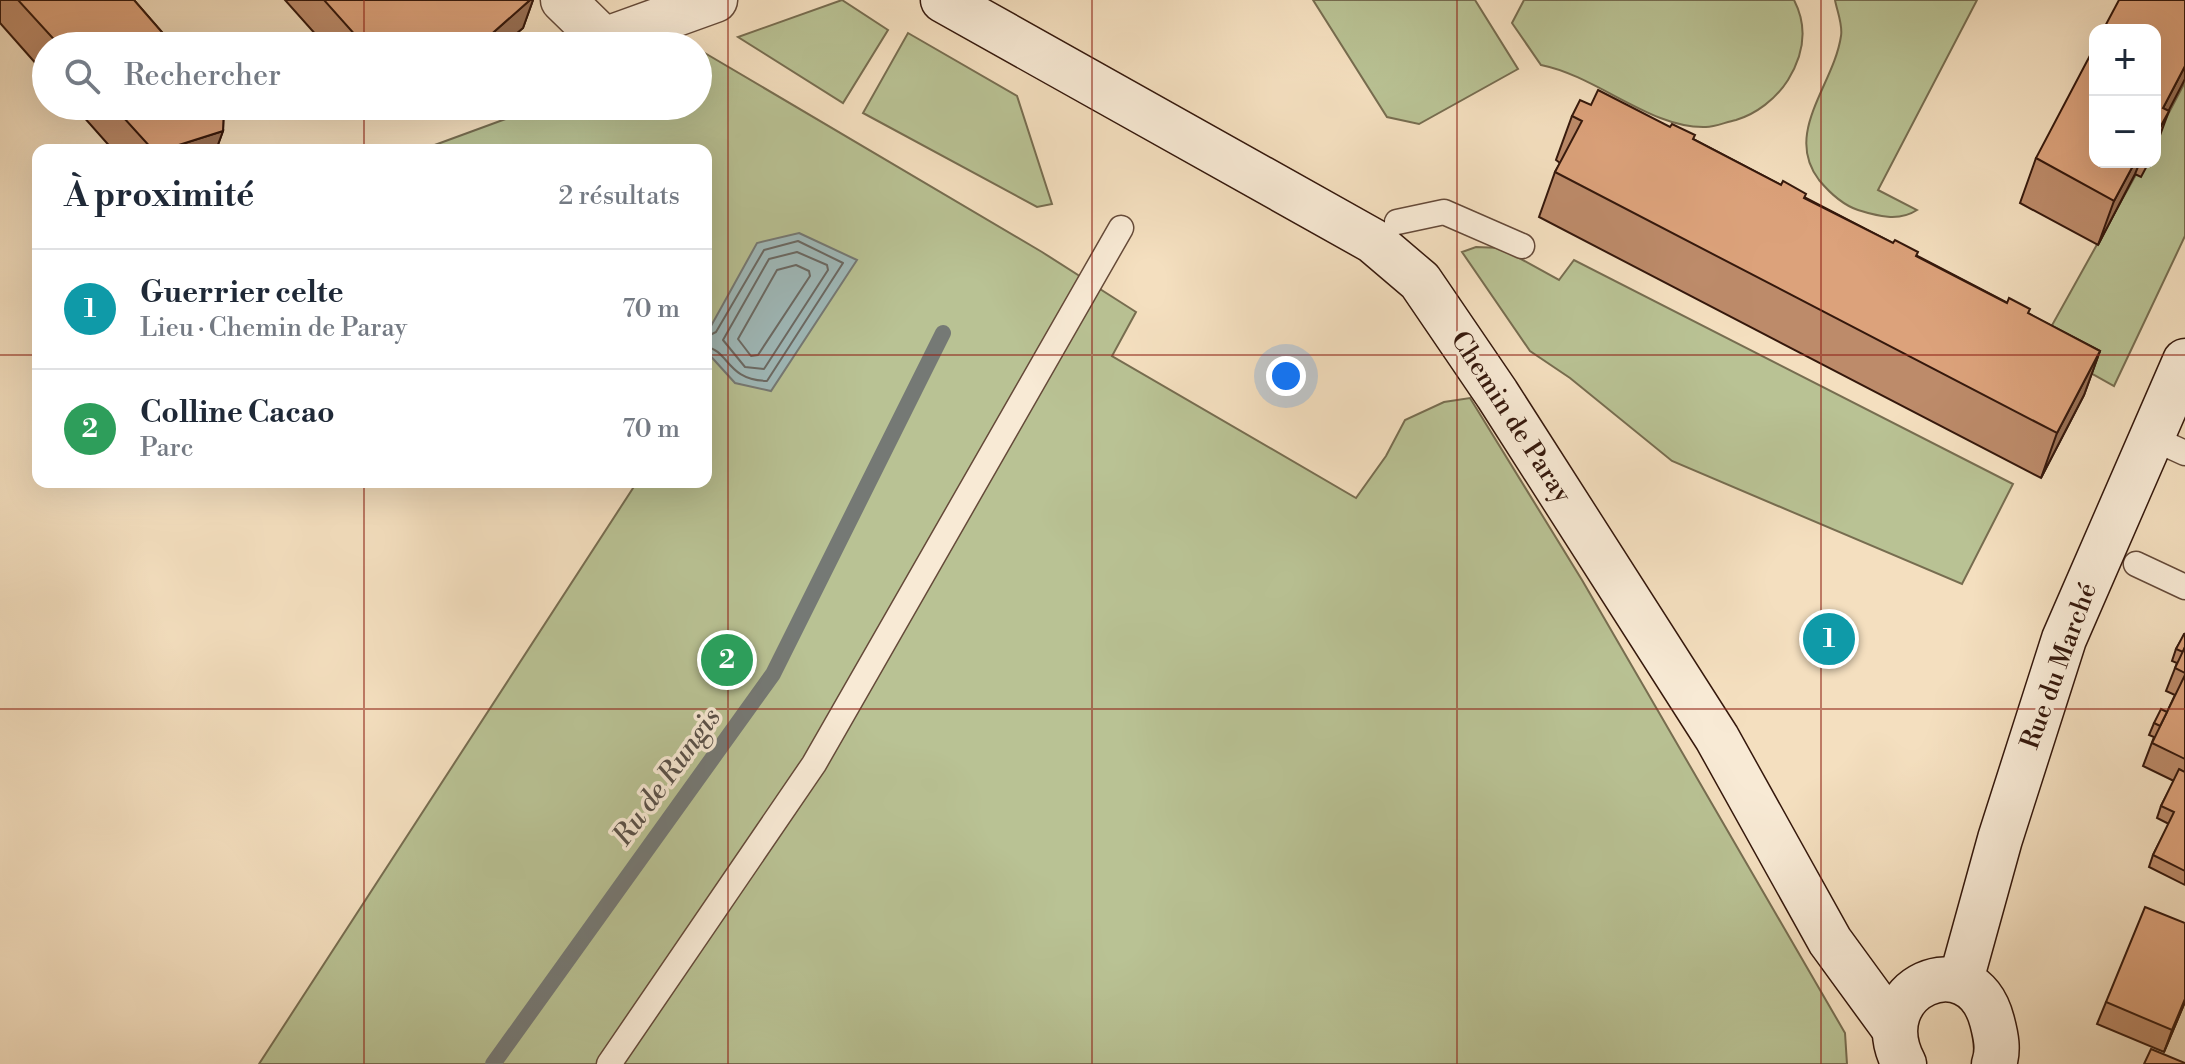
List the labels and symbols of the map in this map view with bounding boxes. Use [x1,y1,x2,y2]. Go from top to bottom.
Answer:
street label: Chemin de Paray [1444,325,1579,509]
your location [1266,356,1306,396]
street label: Rue du Marché [2014,578,2104,754]
pin: 1 [1803,609,1855,669]
pin: 2 [701,630,753,690]
water label: Ru de Rungis [605,701,729,853]

